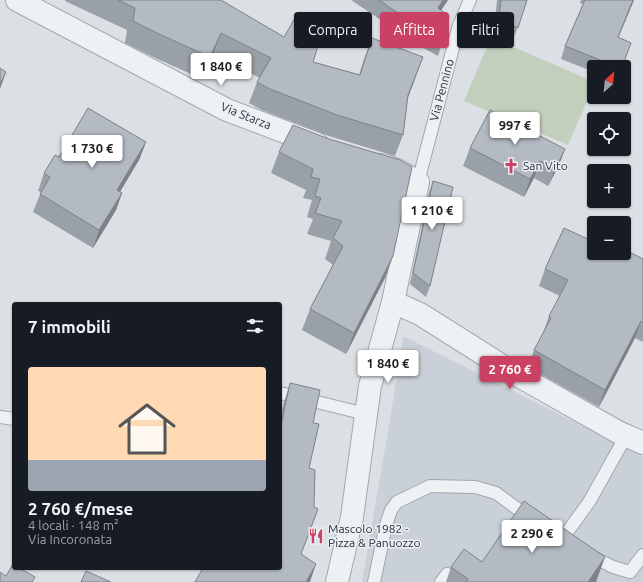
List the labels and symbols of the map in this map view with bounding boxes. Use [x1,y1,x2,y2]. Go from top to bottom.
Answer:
pin: 1 840 € [184,53,258,87]
street label: Via Pennino [427,57,456,122]
north arrow [587,60,631,104]
street label: Via Starza [219,100,273,132]
pin: 997 € [487,112,543,146]
pin: 1 730 € [55,135,129,169]
church icon: San Vito [502,157,520,175]
place label: San Vito [523,159,568,172]
pin: 1 210 € [395,197,469,231]
pin: 1 840 € [351,350,425,384]
pin: 2 760 € [473,356,547,390]
pin: 2 290 € [495,520,569,554]
place label: Mascolo 1982 - Pizza & Panuozzo [328,522,420,549]
restaurant icon: Mascolo 1982 - Pizza & Panuozzo [307,527,325,545]

